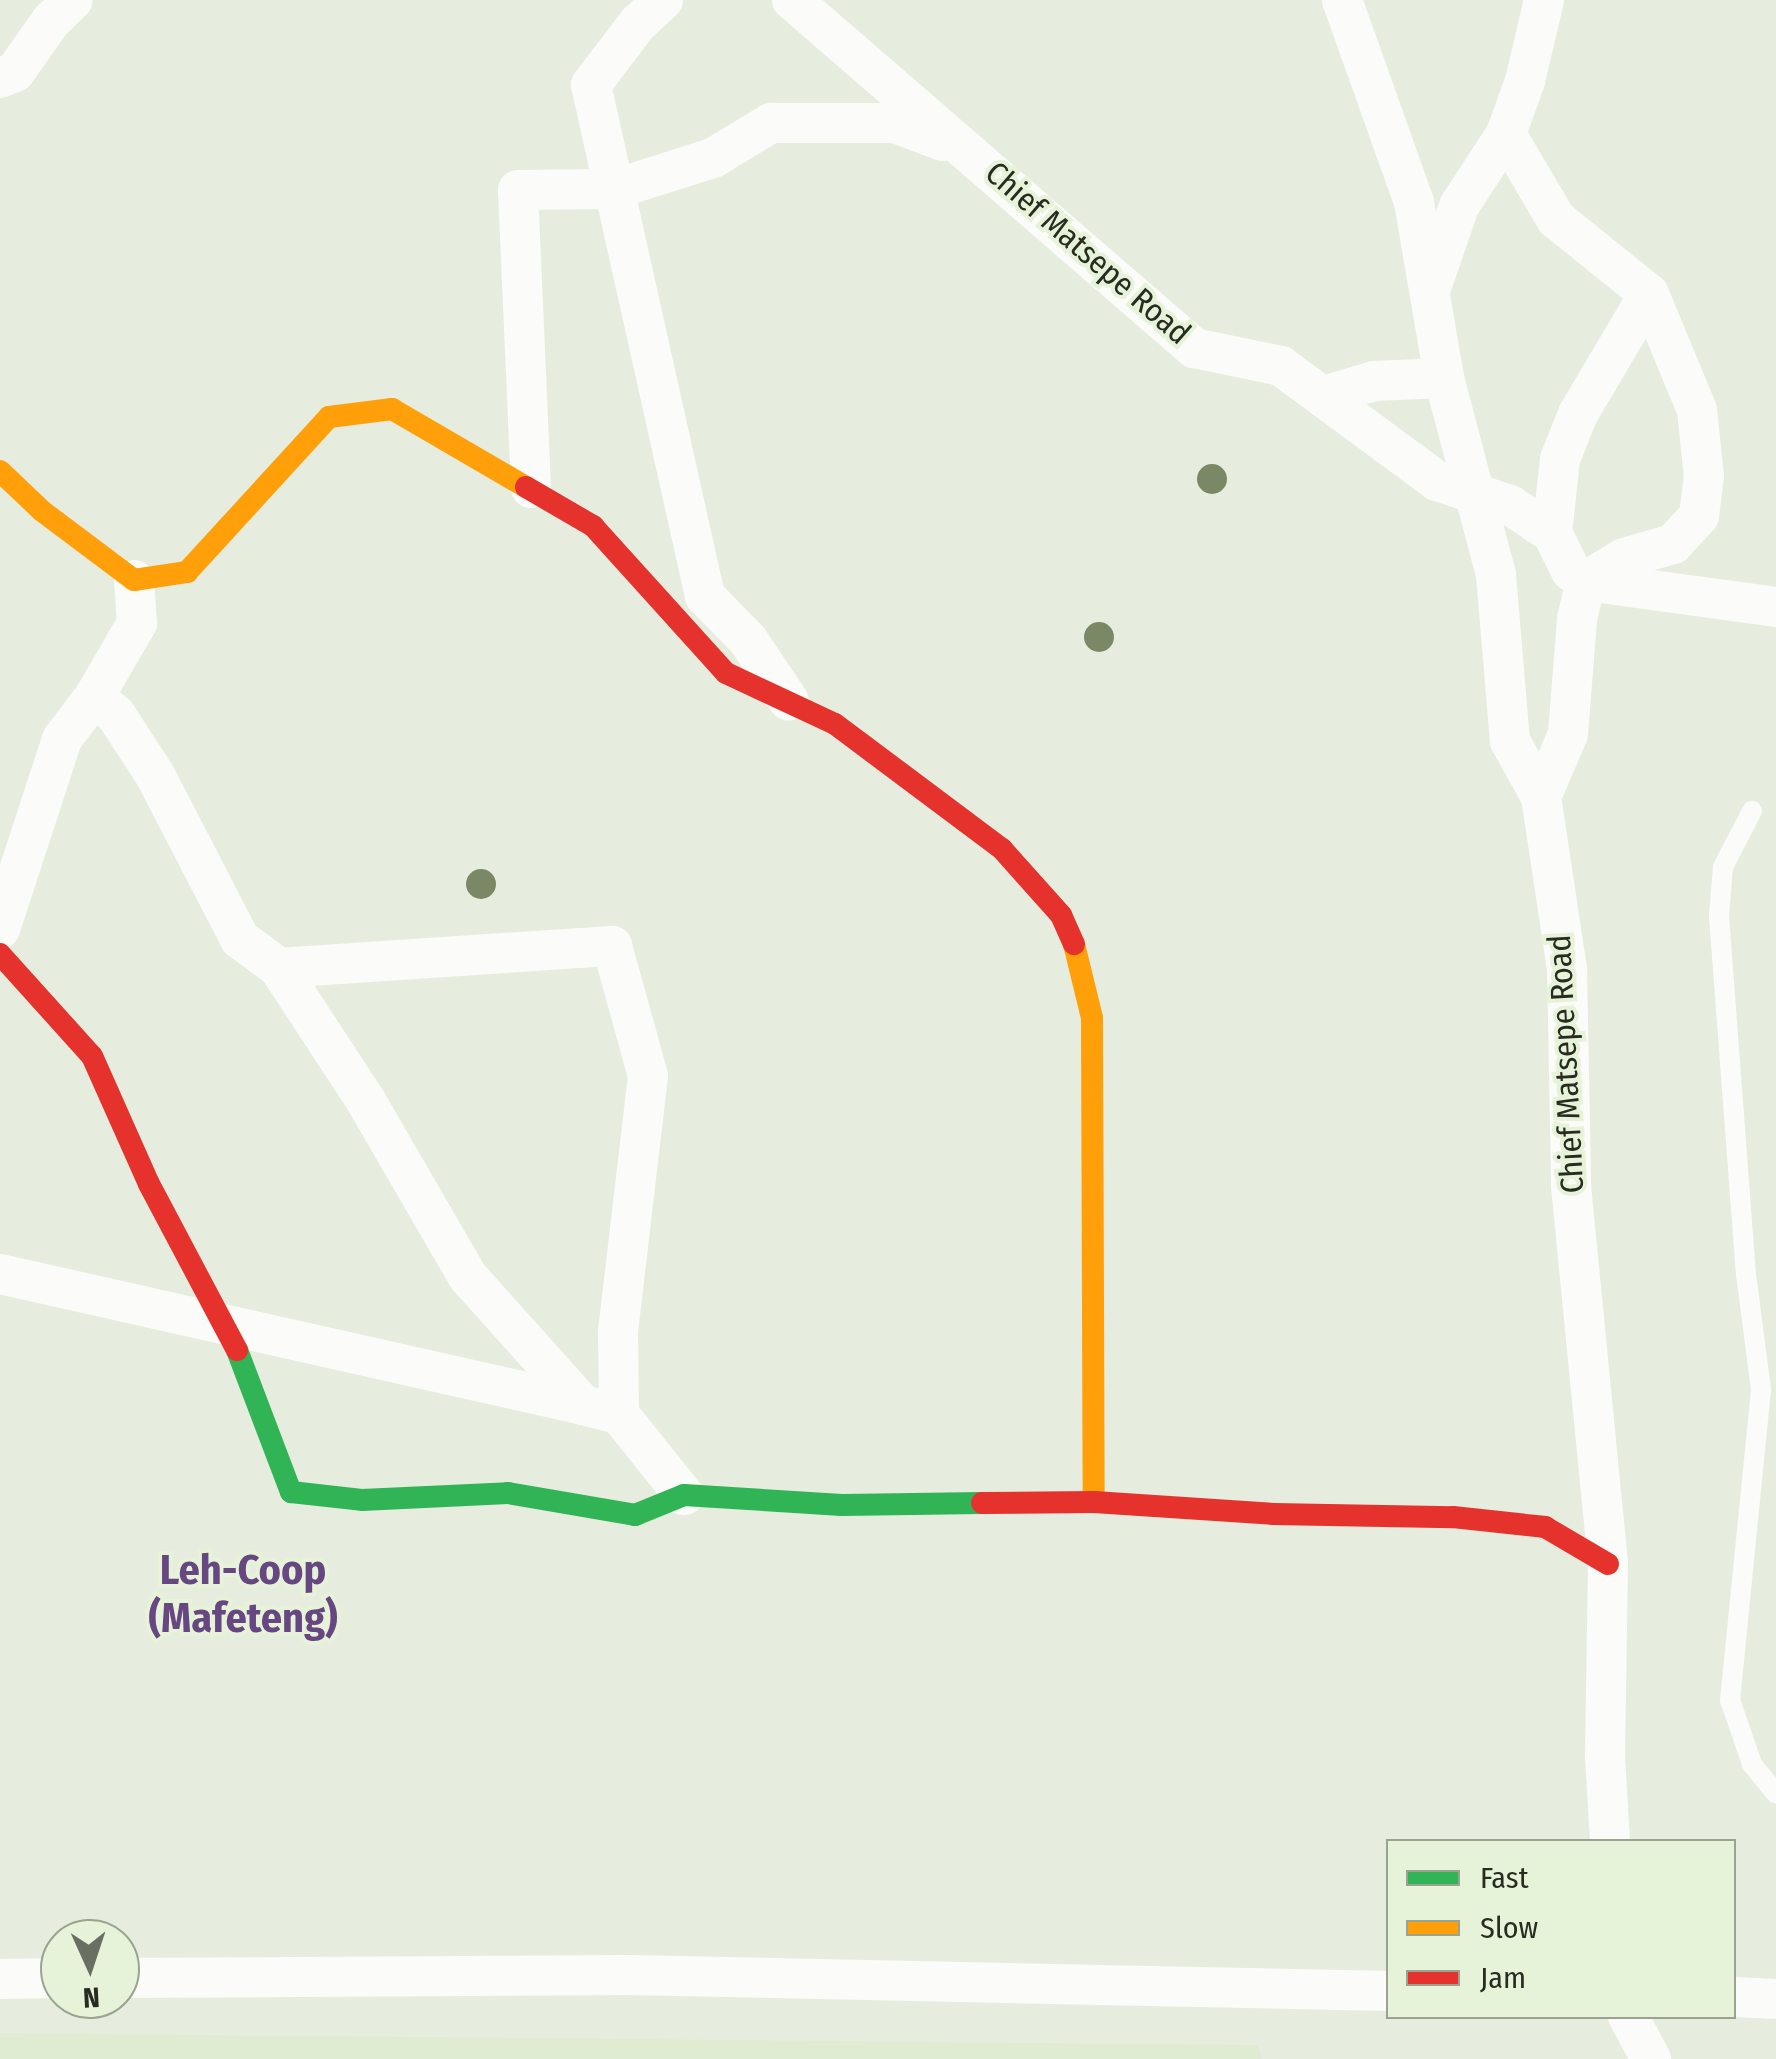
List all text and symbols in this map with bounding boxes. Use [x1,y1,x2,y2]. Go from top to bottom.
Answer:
street label: Chief Matsepe Road [978,154,1198,352]
street label: Chief Matsepe Road [1540,934,1592,1194]
district label: Leh-Coop (Mafeteng) [148,1545,338,1644]
legend [1386,1839,1736,2019]
text: Fast [1480,1860,1528,1896]
text: Slow [1480,1910,1538,1946]
north arrow [40,1919,140,2019]
text: Jam [1480,1960,1526,1996]
text: N [82,1981,101,2014]

